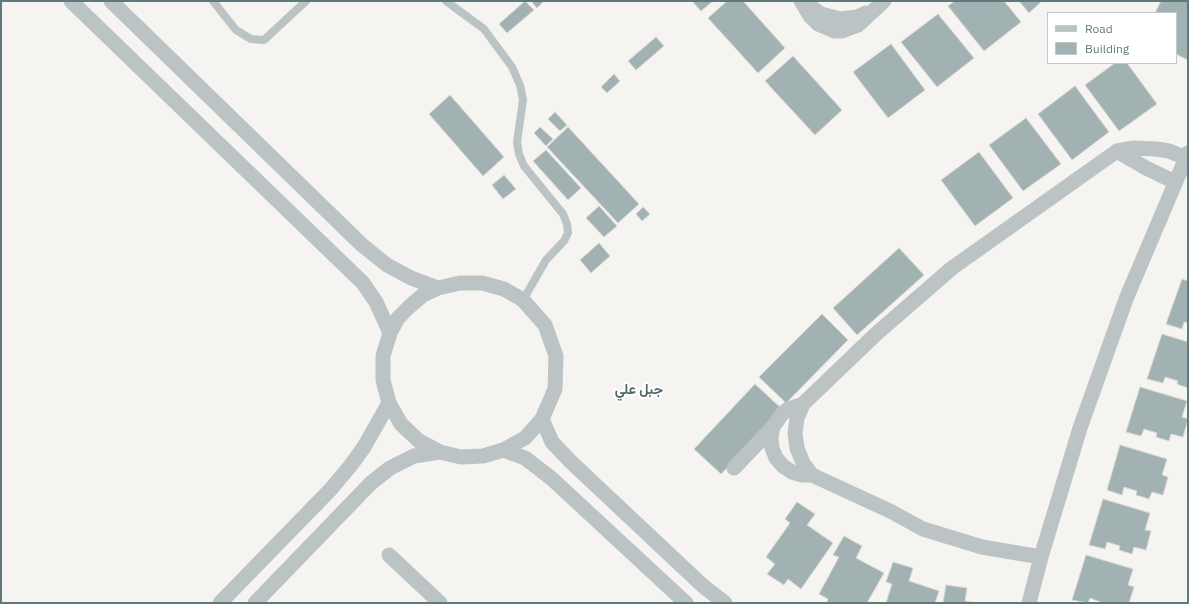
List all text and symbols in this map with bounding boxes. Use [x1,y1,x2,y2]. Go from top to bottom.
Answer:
legend [1047,12,1177,64]
text: Road [1085,21,1113,36]
text: Building [1085,41,1129,56]
district label: جبل علي [615,382,663,398]

